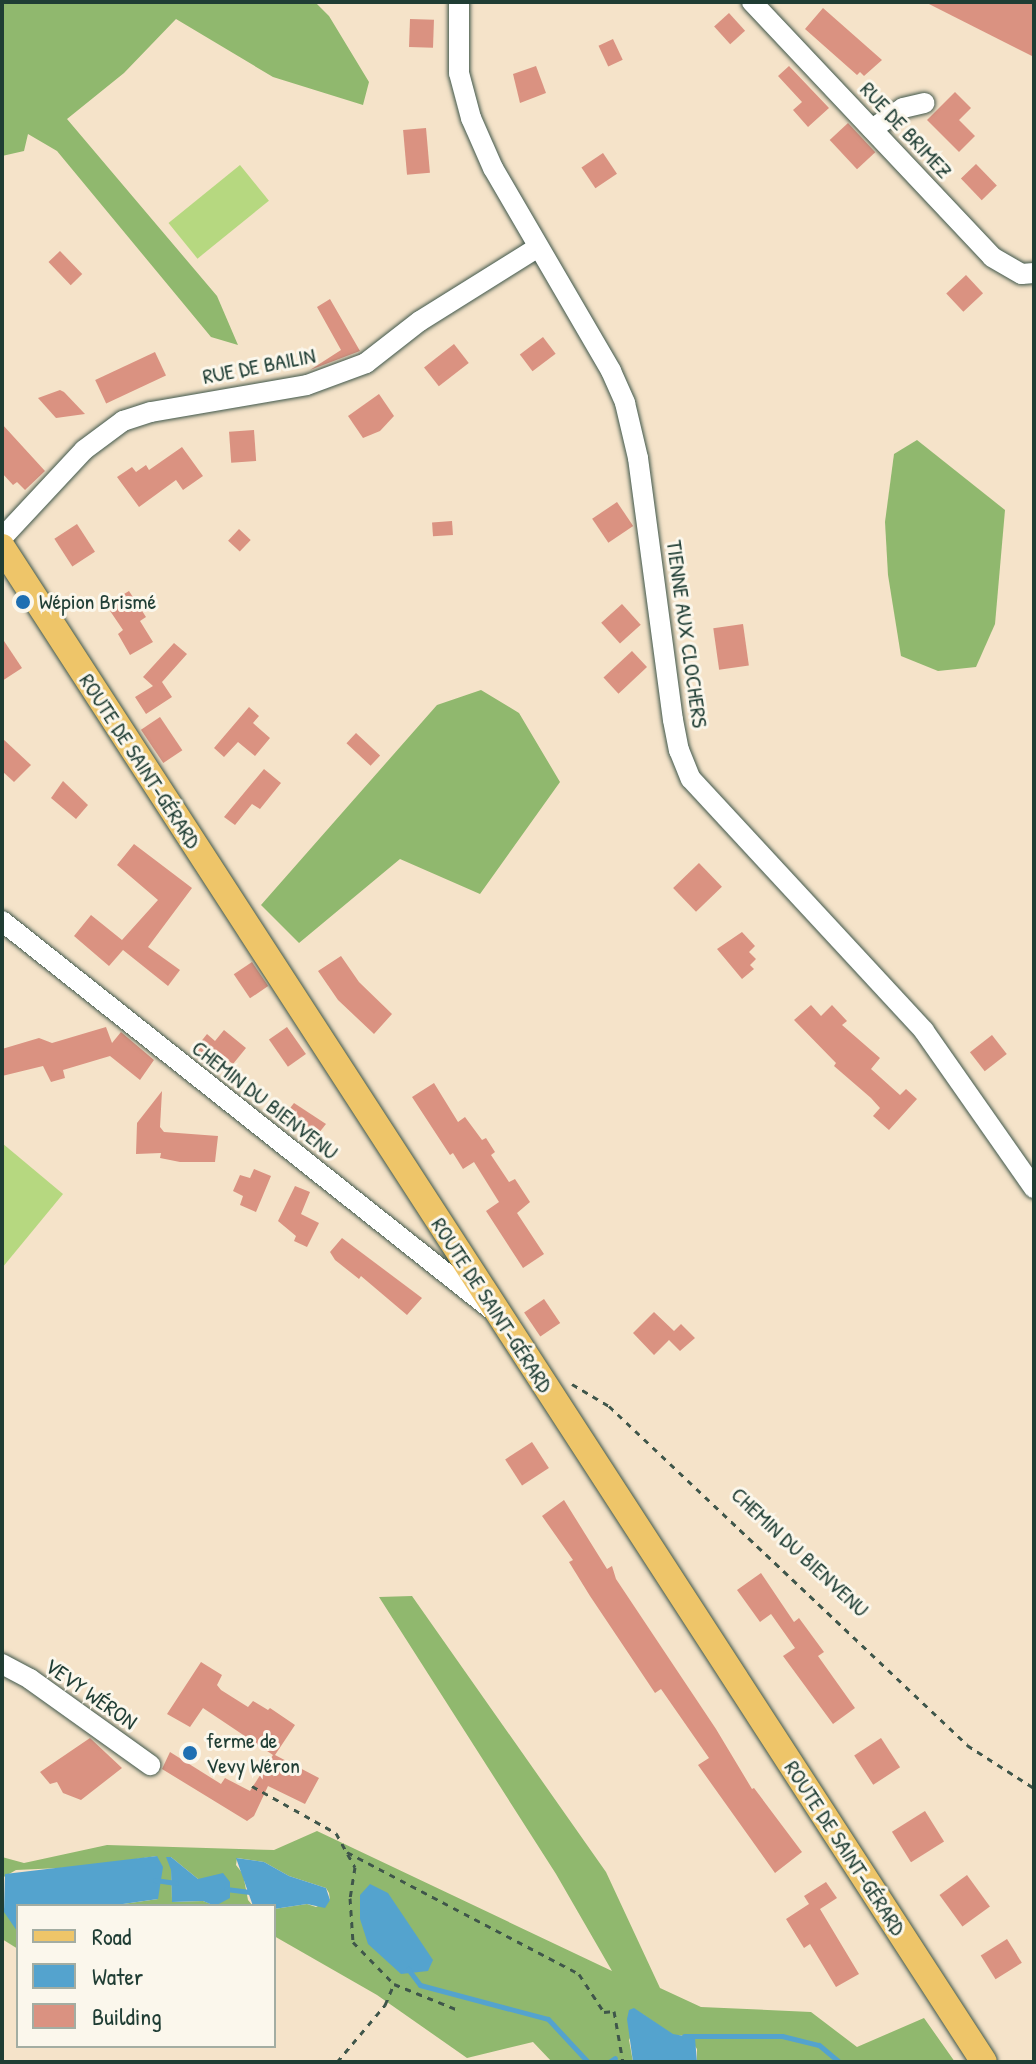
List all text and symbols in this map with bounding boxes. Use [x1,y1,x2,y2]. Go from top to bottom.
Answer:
street label: RUE DE BRIMEZ [855,76,957,184]
street label: RUE DE BAILIN [200,342,318,390]
street label: TIENNE AUX CLOCHERS [661,539,713,729]
place label: Wépion Brismé [39,589,156,615]
marker: Wépion Brismé [14,593,32,611]
street label: ROUTE DE SAINT-GÉRARD [74,669,206,853]
street label: CHEMIN DU BIENVENU [187,1035,343,1165]
street label: ROUTE DE SAINT-GÉRARD [426,1213,558,1397]
street label: CHEMIN DU BIENVENU [726,1482,874,1622]
street label: VEVY WÉRON [40,1653,142,1735]
place label: ferme de Vevy Wéron [206,1727,300,1778]
marker: ferme de Vevy Wéron [181,1744,199,1762]
street label: ROUTE DE SAINT-GÉRARD [779,1756,911,1940]
legend [16,1904,276,2048]
text: Road [92,1920,131,1952]
text: Water [92,1960,143,1992]
text: Building [92,2000,162,2032]

